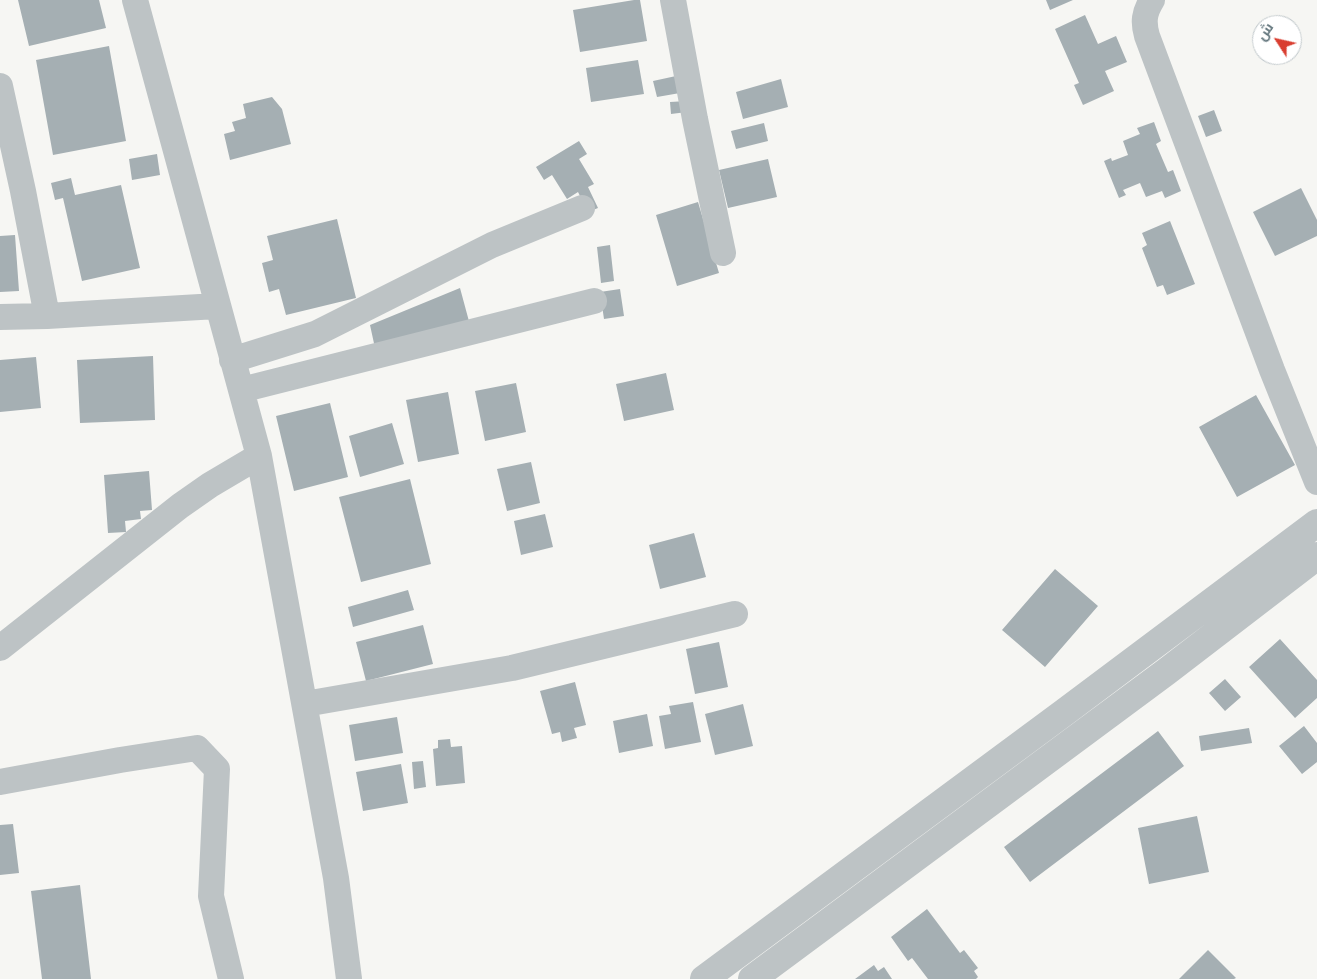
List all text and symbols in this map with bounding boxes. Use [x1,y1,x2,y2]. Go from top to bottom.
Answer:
north arrow [1252,15,1302,65]
text: ش [1252,19,1278,44]

